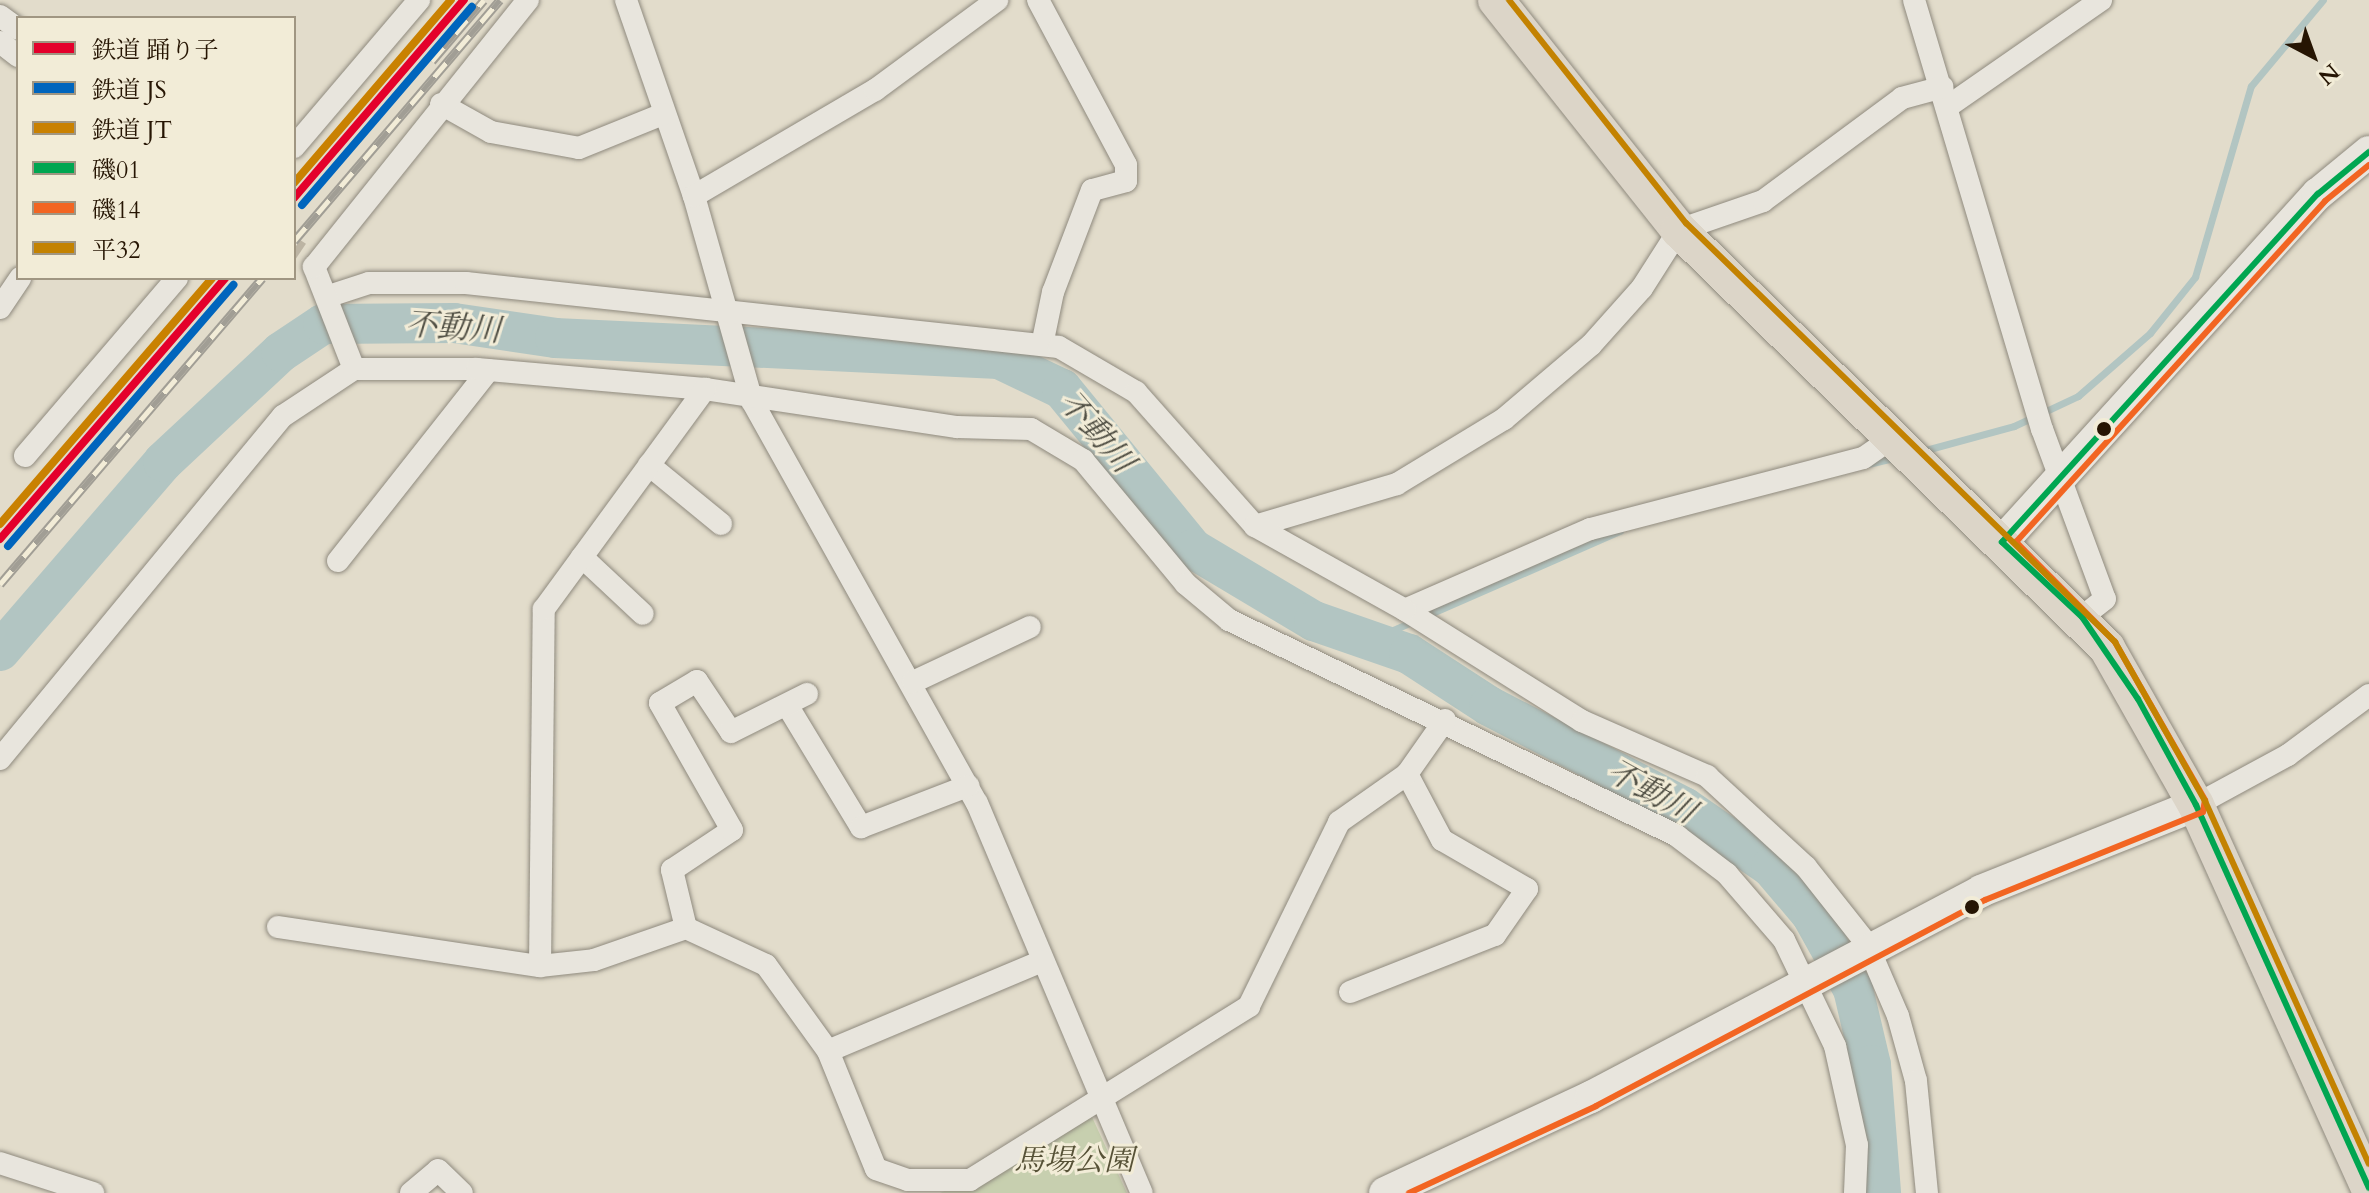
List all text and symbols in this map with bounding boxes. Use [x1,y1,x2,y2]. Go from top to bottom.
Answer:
legend [16,16,296,280]
north arrow [2273,16,2353,96]
text: 鉄道 踊り子 [92,34,218,67]
text: N [2312,57,2346,92]
text: 鉄道 JS [92,74,167,107]
text: 鉄道 JT [92,114,172,147]
text: 磯01 [92,154,141,187]
text: 磯14 [92,194,141,227]
text: 平32 [92,234,141,267]
water label: 不動川 [404,305,502,351]
water label: 不動川 [1050,383,1142,481]
unlabelled marker [2096,421,2112,437]
water label: 不動川 [1600,752,1702,832]
unlabelled marker [1964,899,1980,915]
park label: 馬場公園 [1014,1143,1134,1179]

